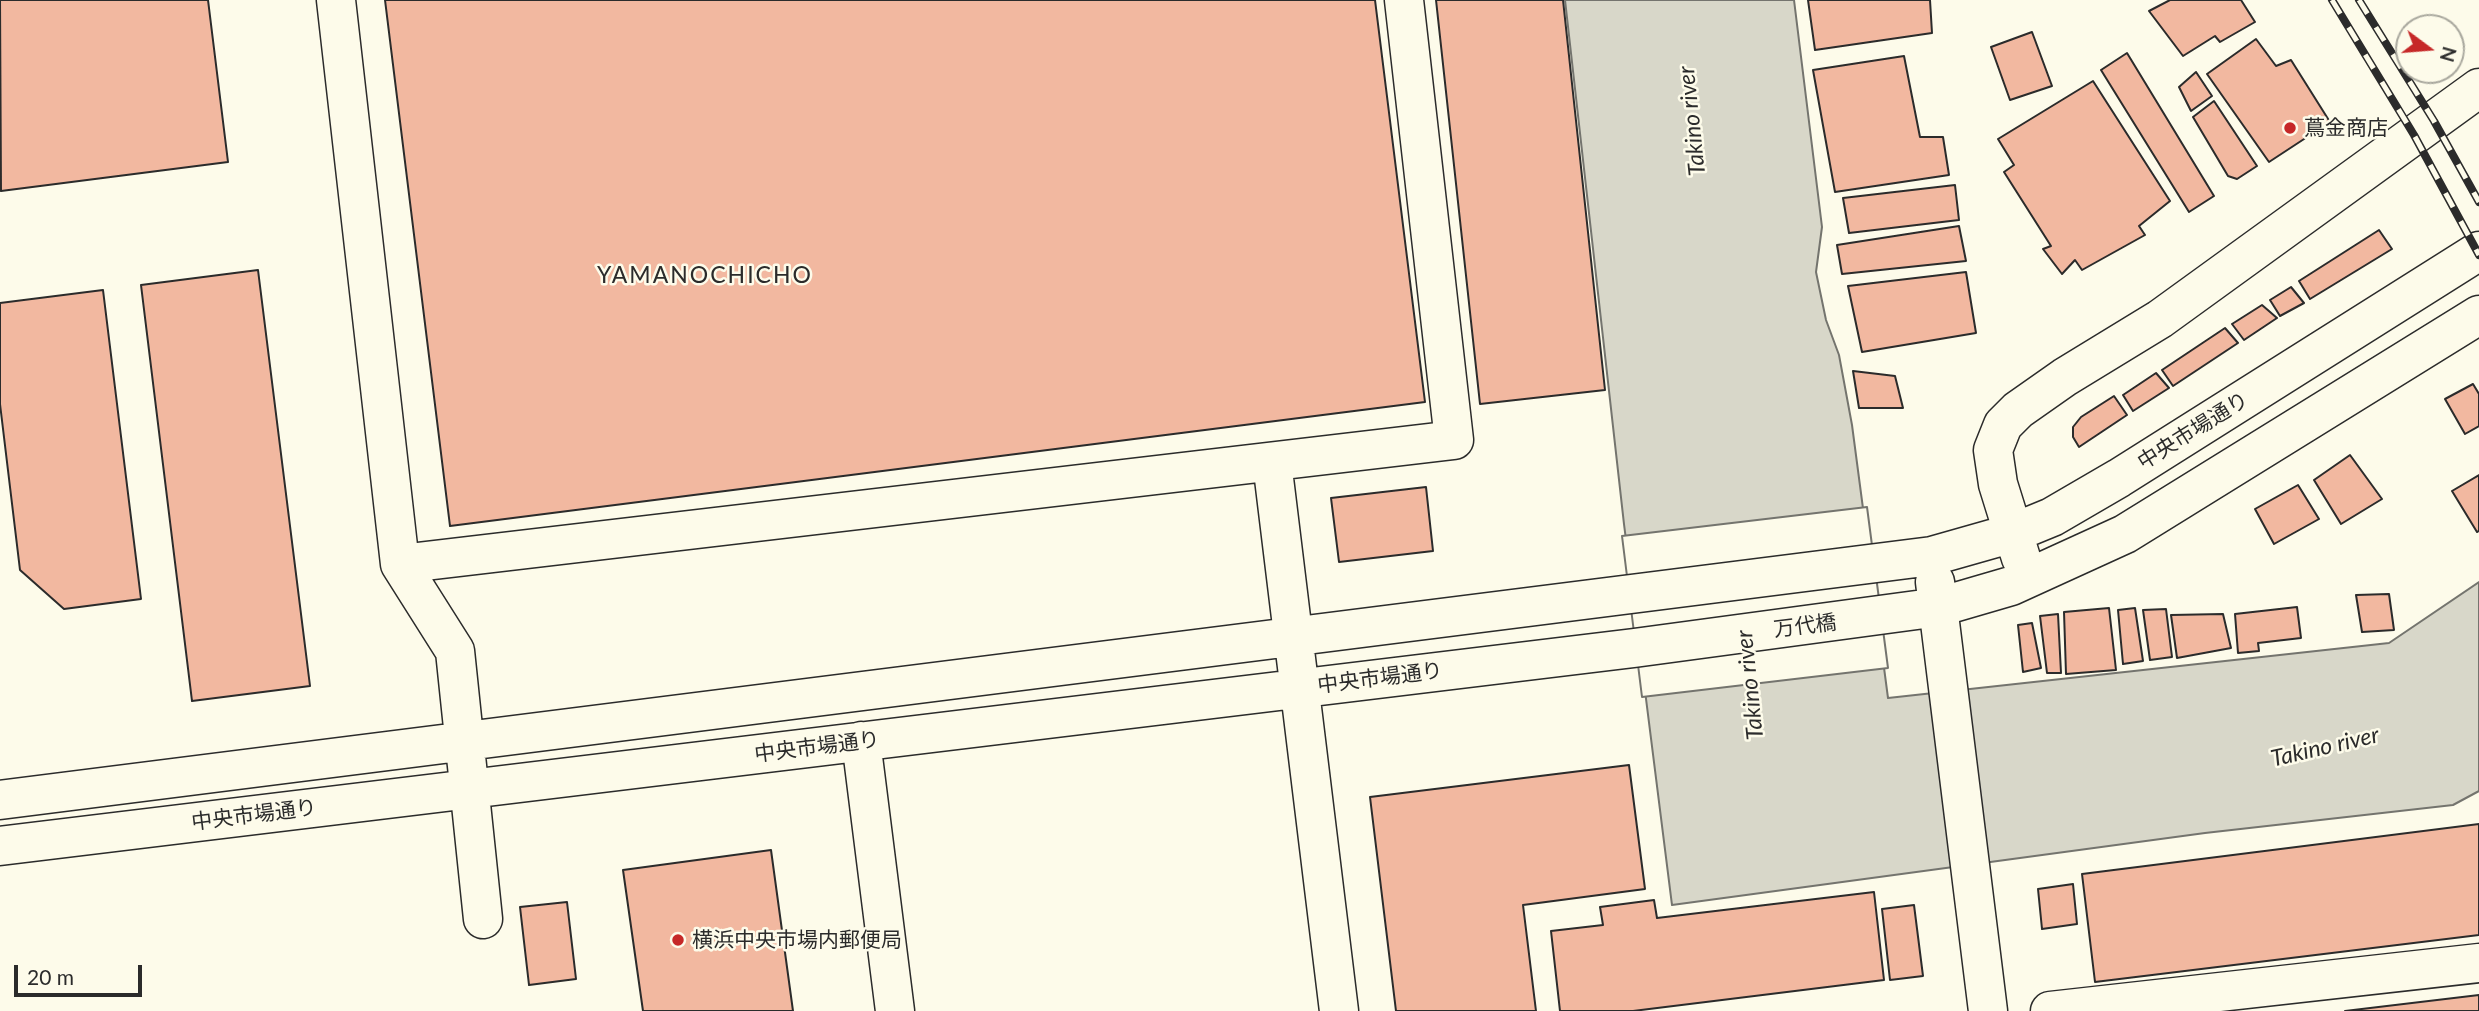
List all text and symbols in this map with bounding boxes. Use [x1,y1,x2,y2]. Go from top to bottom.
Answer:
north arrow [2395,14,2465,84]
text: N [2436,44,2462,65]
water label: Takino river [1673,65,1711,177]
place label: 蔦金商店 [2304,115,2388,141]
marker: 蔦金商店 [2282,120,2298,136]
district label: YAMANOCHICHO [599,262,811,290]
street label: 中央市場通り [2133,387,2253,475]
street label: 万代橋 [1772,610,1838,642]
water label: Takino river [1731,629,1769,741]
street label: 中央市場通り [1316,658,1444,698]
water label: Takino river [2268,721,2382,773]
street label: 中央市場通り [753,727,881,767]
street label: 中央市場通り [190,795,318,835]
place label: 横浜中央市場内郵便局 [692,927,902,953]
marker: 横浜中央市場内郵便局 [670,932,686,948]
scale bar [18,951,145,995]
text: 20 m [27,964,74,989]

